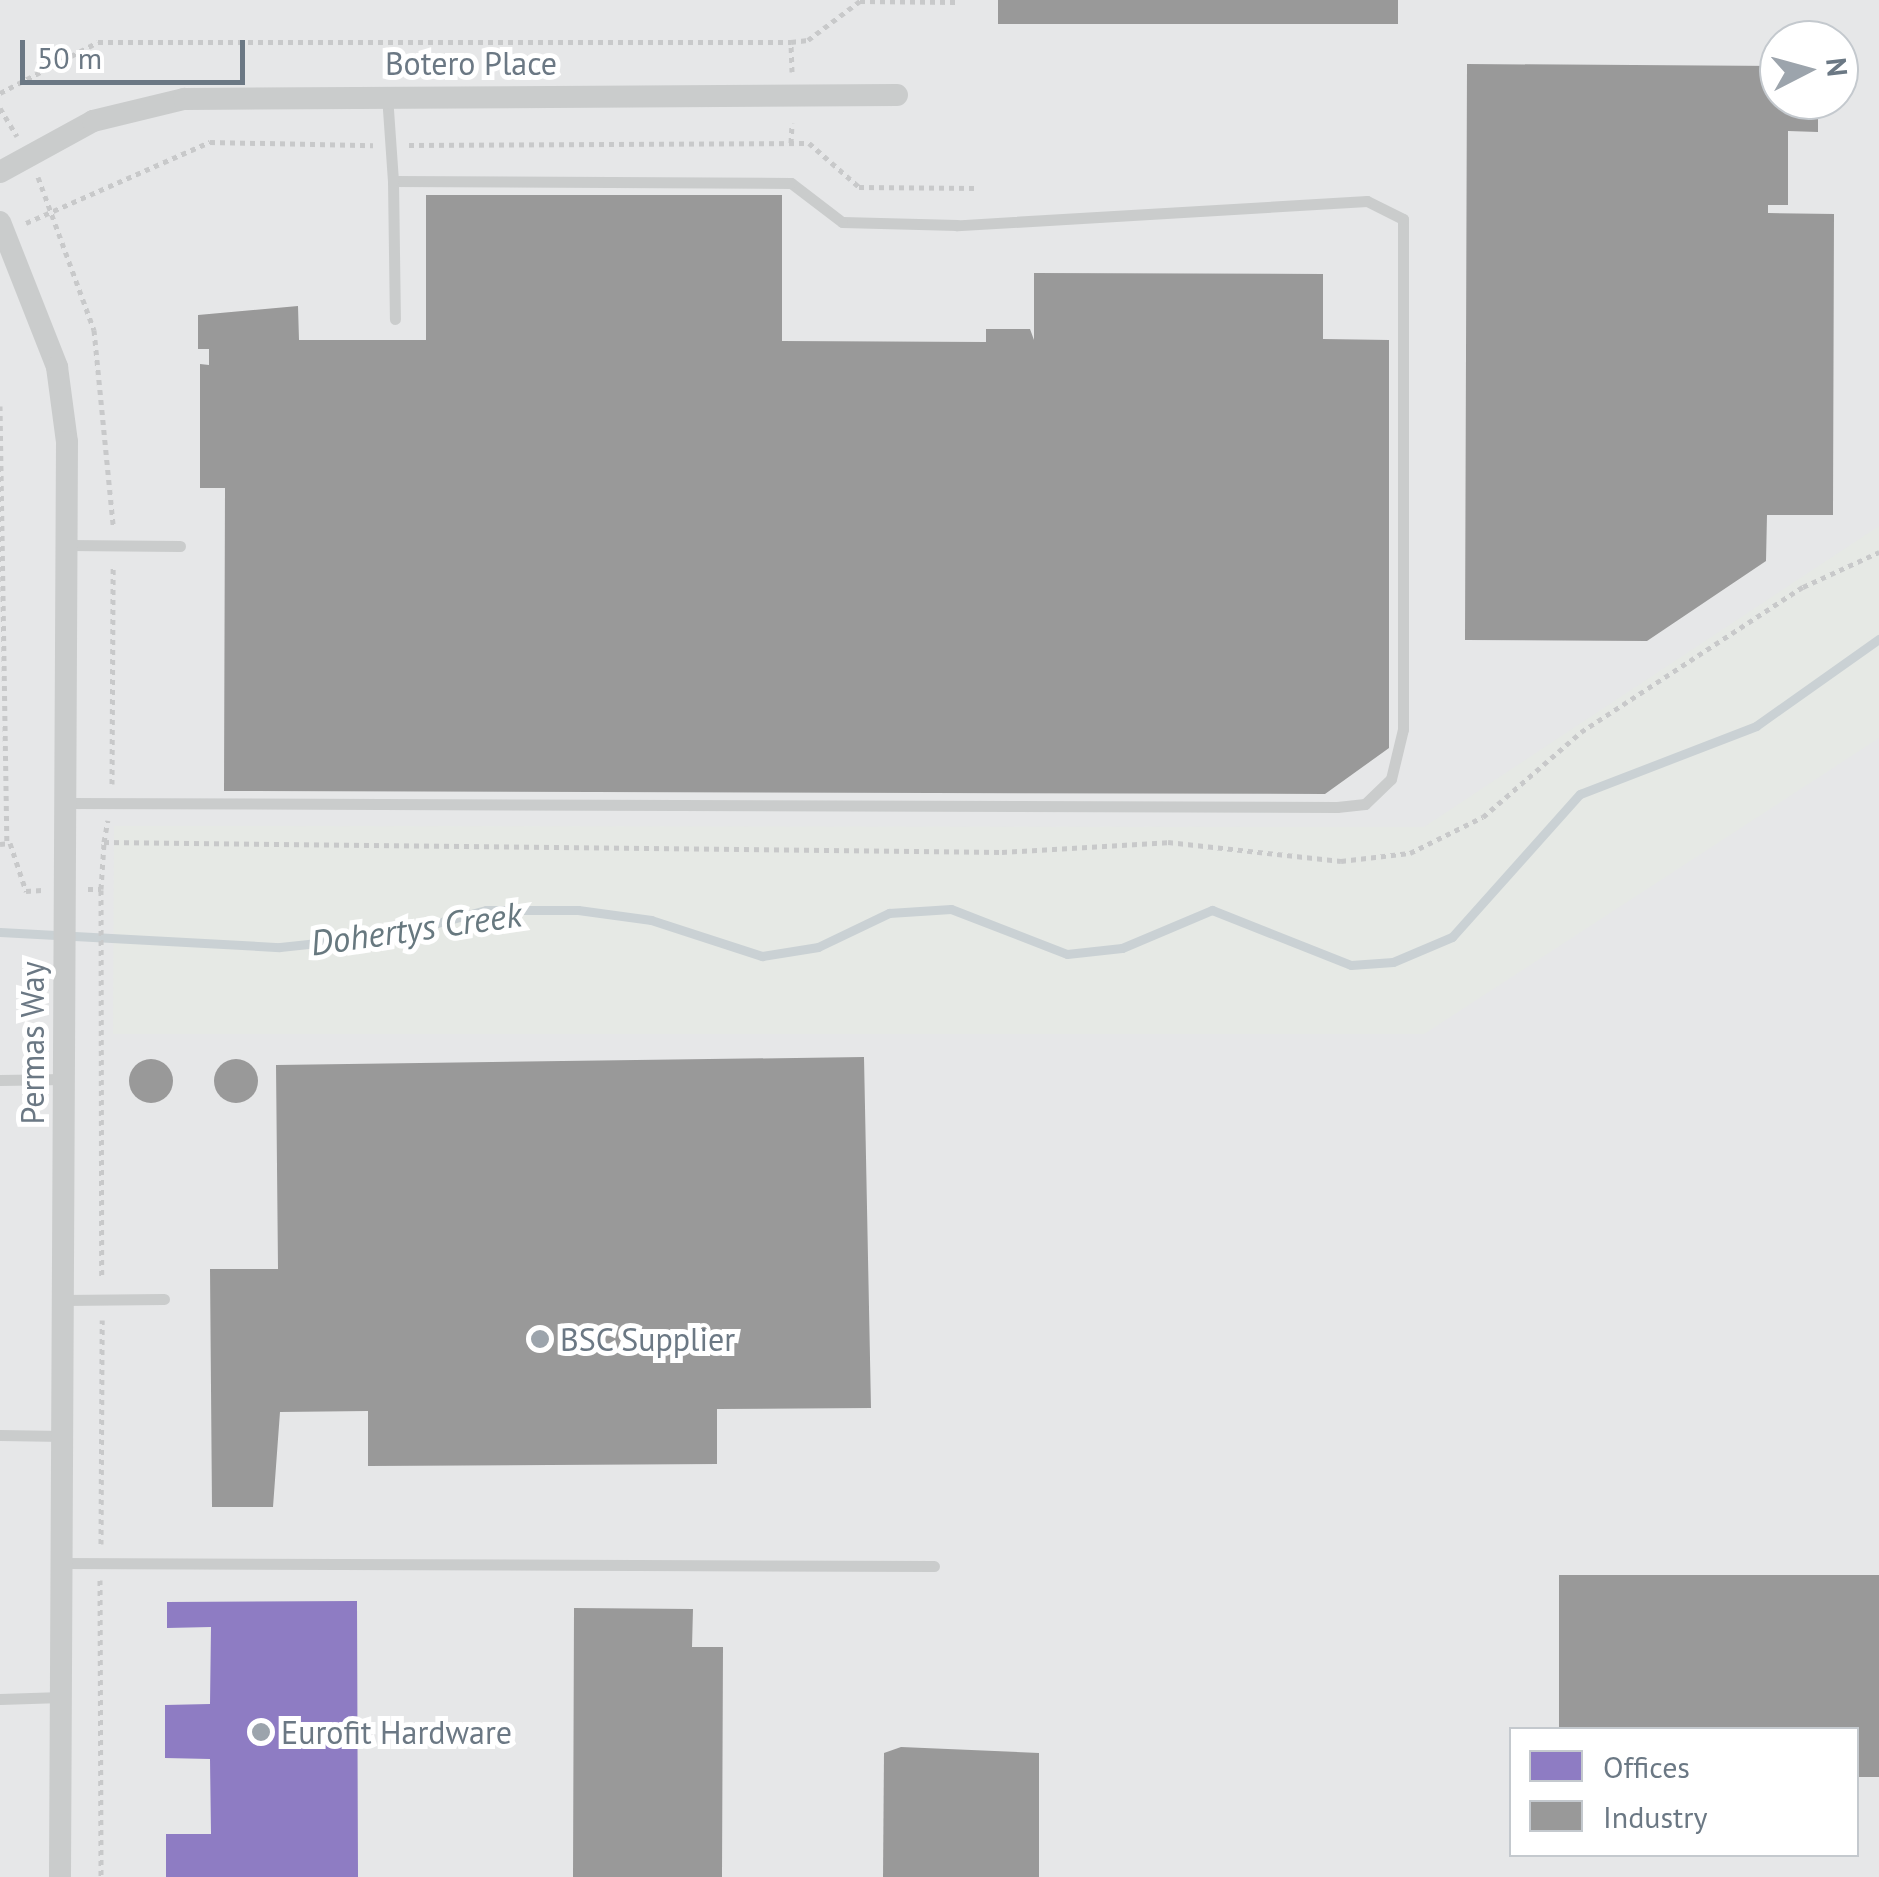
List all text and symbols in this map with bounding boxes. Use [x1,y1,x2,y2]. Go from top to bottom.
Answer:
scale bar [25,20,250,82]
north arrow [1759,20,1859,120]
text: 50 m [37,38,102,77]
street label: Botero Place [385,44,557,82]
text: N [1818,56,1857,78]
water label: Dohertys Creek [308,892,524,964]
street label: Permas Way [13,961,51,1125]
place label: BSC Supplier [560,1320,736,1358]
marker: BSC Supplier [529,1328,551,1350]
place label: Eurofit Hardware [281,1713,512,1751]
marker: Eurofit Hardware [250,1721,272,1743]
legend [1509,1727,1859,1857]
text: Offices [1603,1747,1690,1786]
text: Industry [1603,1797,1707,1836]

